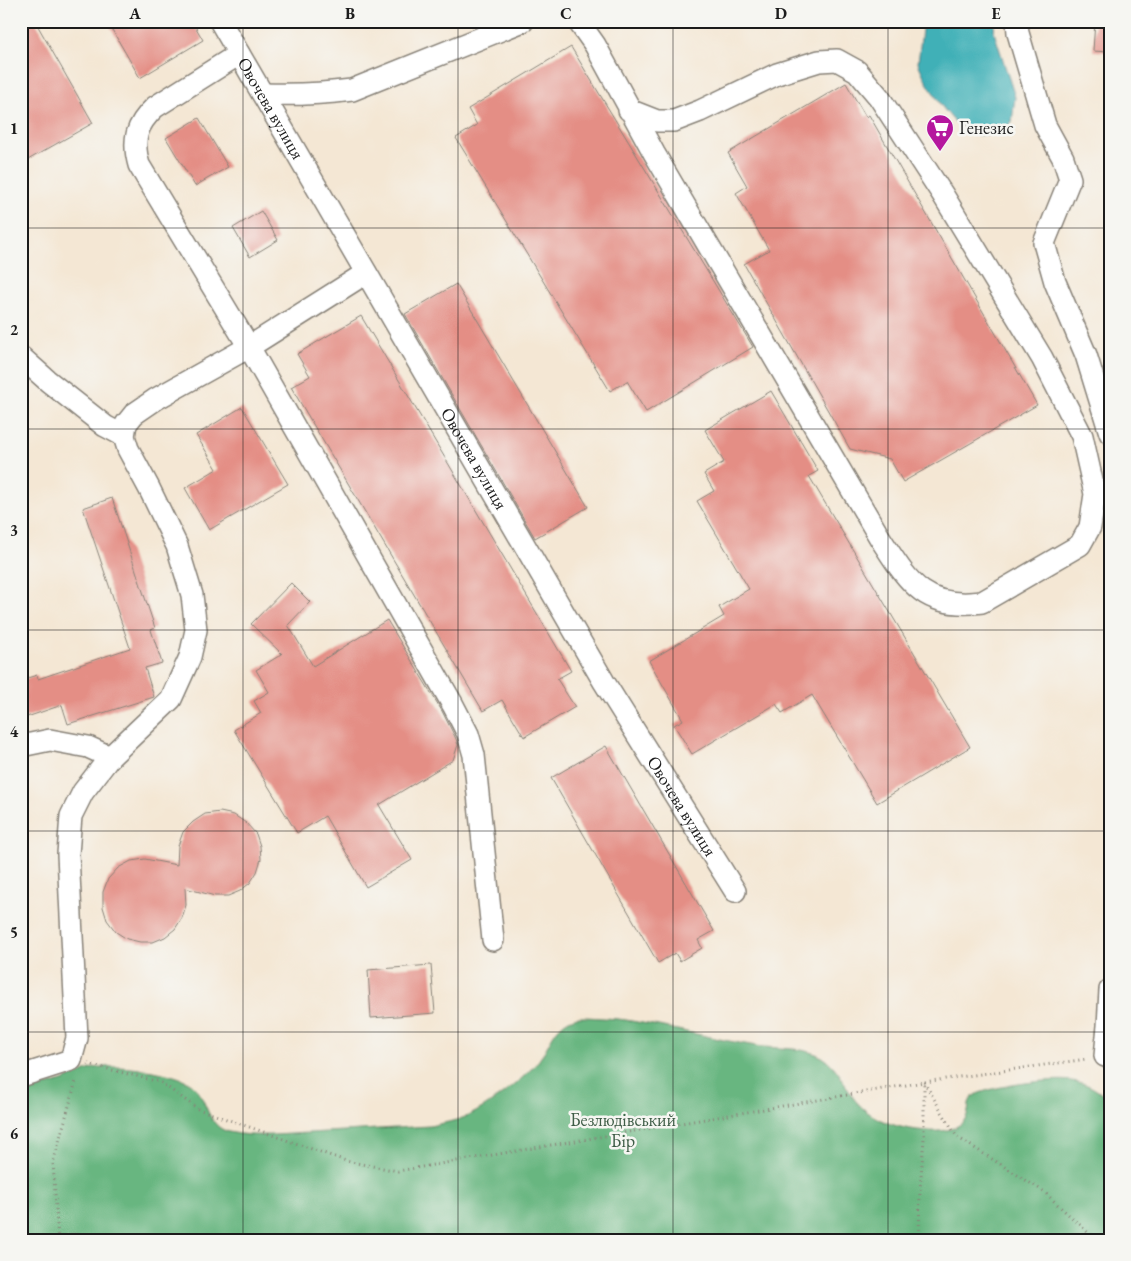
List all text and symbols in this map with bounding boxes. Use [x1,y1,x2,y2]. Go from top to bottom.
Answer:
text: A [128,3,141,24]
text: B [345,3,355,24]
text: C [560,3,572,24]
text: D [775,3,787,24]
text: E [991,3,1001,24]
street label: Овочева вулиця [233,53,310,163]
supermarket icon: Генезис [925,113,955,152]
place label: Генезис [959,116,1014,139]
text: 1 [10,118,18,139]
text: 2 [10,319,19,340]
street label: Овочева вулиця [436,403,513,513]
text: 3 [10,520,18,541]
text: 4 [10,721,19,742]
street label: Овочева вулиця [642,751,722,860]
text: 5 [10,922,18,943]
park label: Безлюдівський Бір [570,1108,677,1152]
text: 6 [10,1123,19,1144]

